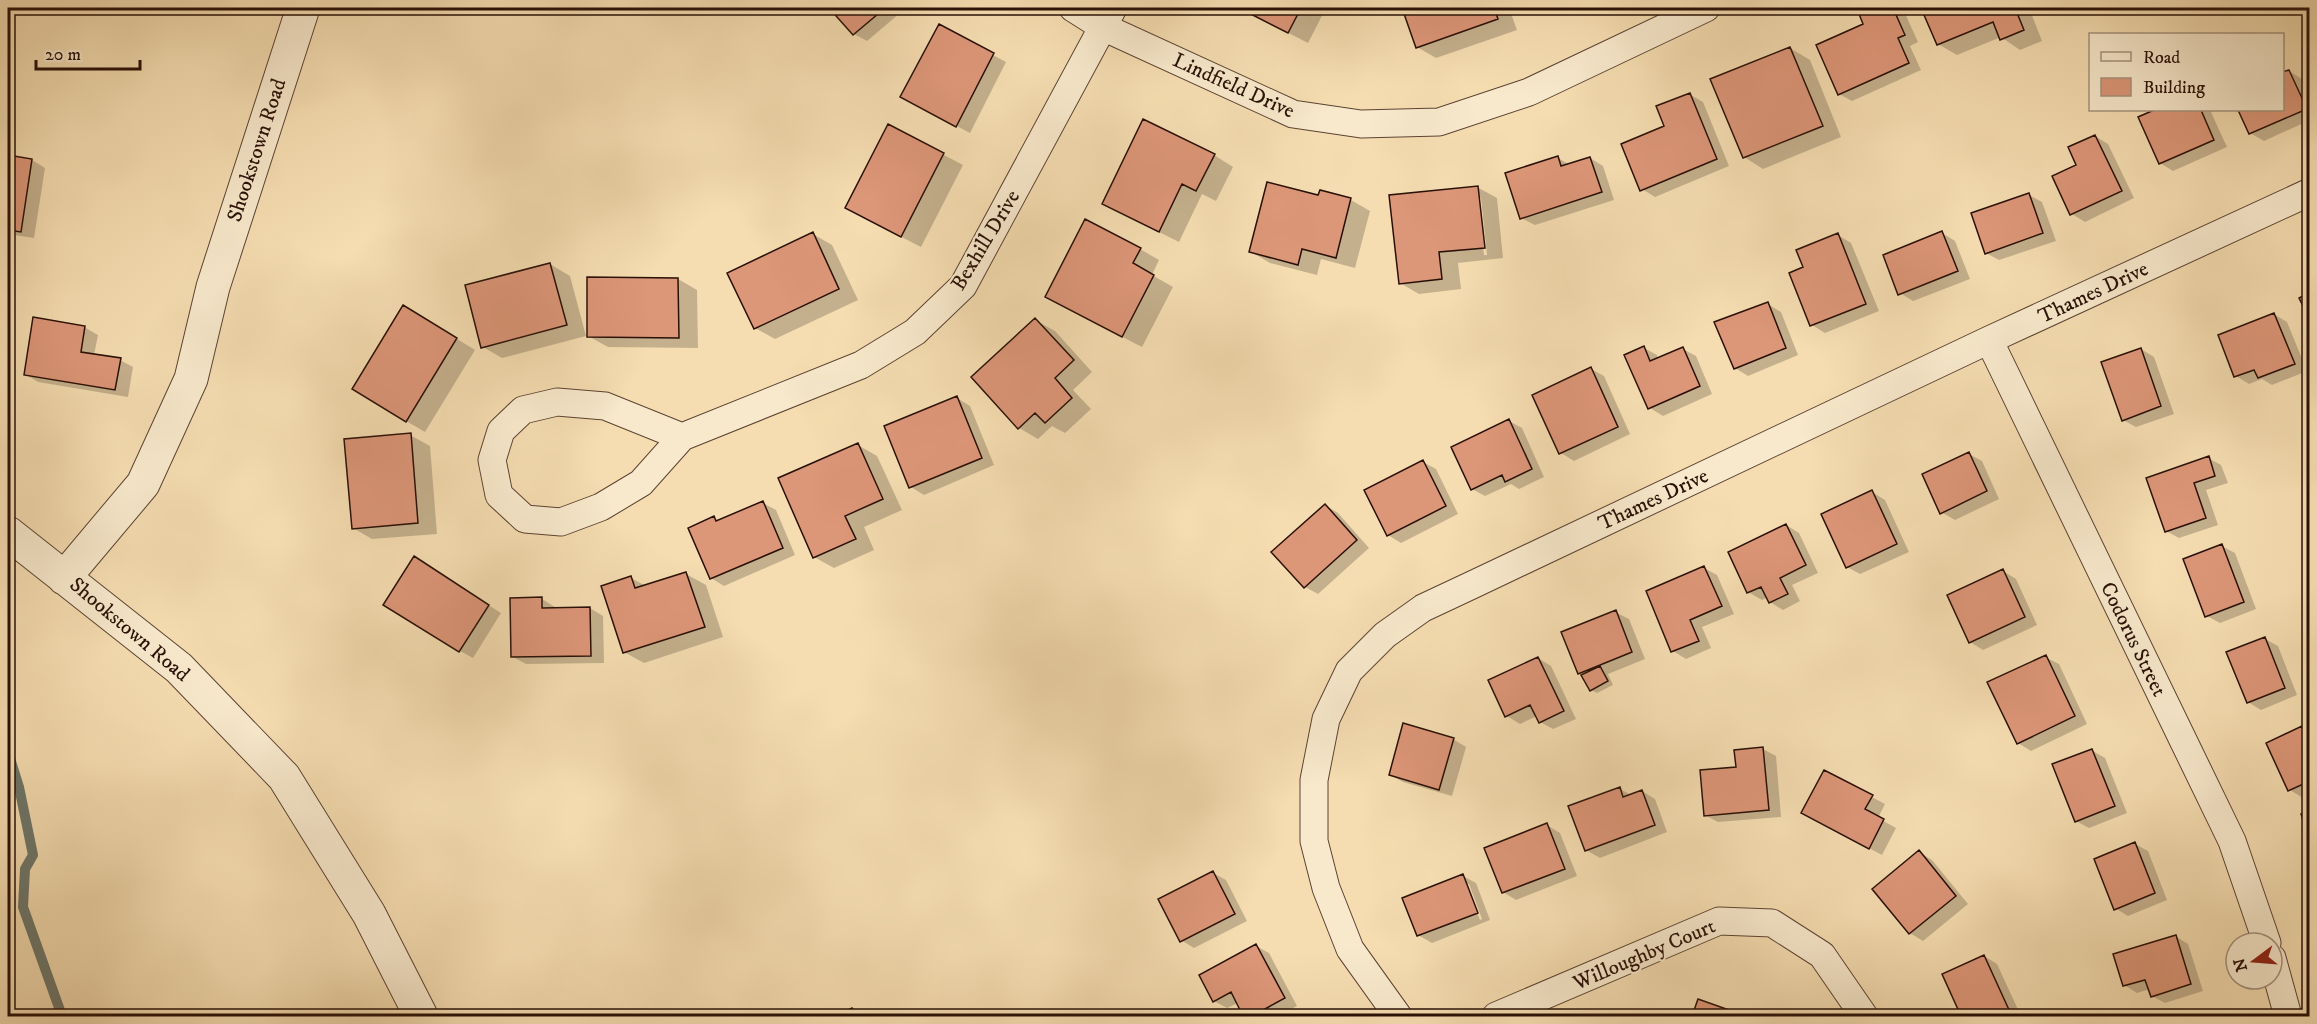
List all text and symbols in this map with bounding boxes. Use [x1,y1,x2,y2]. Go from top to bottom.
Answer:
scale bar [36,33,140,71]
legend [2089,33,2284,111]
text: 20 m [45,44,81,66]
street label: Lindfield Drive [1169,47,1299,124]
text: Road [2143,47,2180,69]
street label: Shookstown Road [222,75,292,225]
text: Building [2143,77,2205,99]
street label: Bexhill Drive [946,185,1026,295]
street label: Thames Drive [2034,256,2153,330]
street label: Thames Drive [1594,463,1713,537]
street label: Shookstown Road [64,572,195,688]
street label: Codorus Street [2094,578,2172,701]
street label: Willoughby Court [1568,913,1720,997]
north arrow [2224,931,2284,991]
text: N [2229,956,2252,974]

